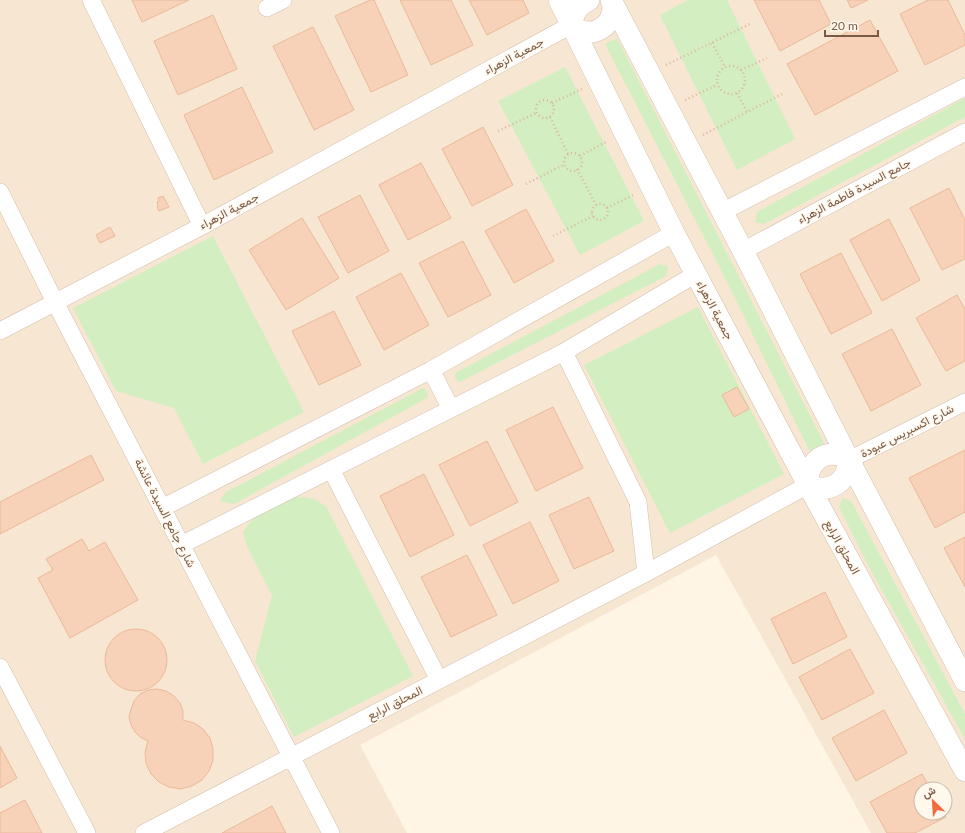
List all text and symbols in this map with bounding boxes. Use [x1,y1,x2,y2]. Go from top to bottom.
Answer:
scale bar [825,12,878,38]
text: 20 m [831,18,858,33]
street label: جمعية الزهراء [481,34,547,78]
street label: جامع السيدة فاطمة الزهراء [795,154,914,229]
street label: جمعية الزهراء [196,189,262,233]
street label: جمعية الزهراء [693,277,737,343]
street label: شارع اكسبريس عبودة [857,400,957,462]
street label: شارع جامع السيدة عائشة [130,456,199,571]
street label: المحلق الرابع [820,517,864,578]
street label: المحلق الرابع [365,682,426,725]
north arrow [913,781,953,821]
text: ش [920,783,938,801]

